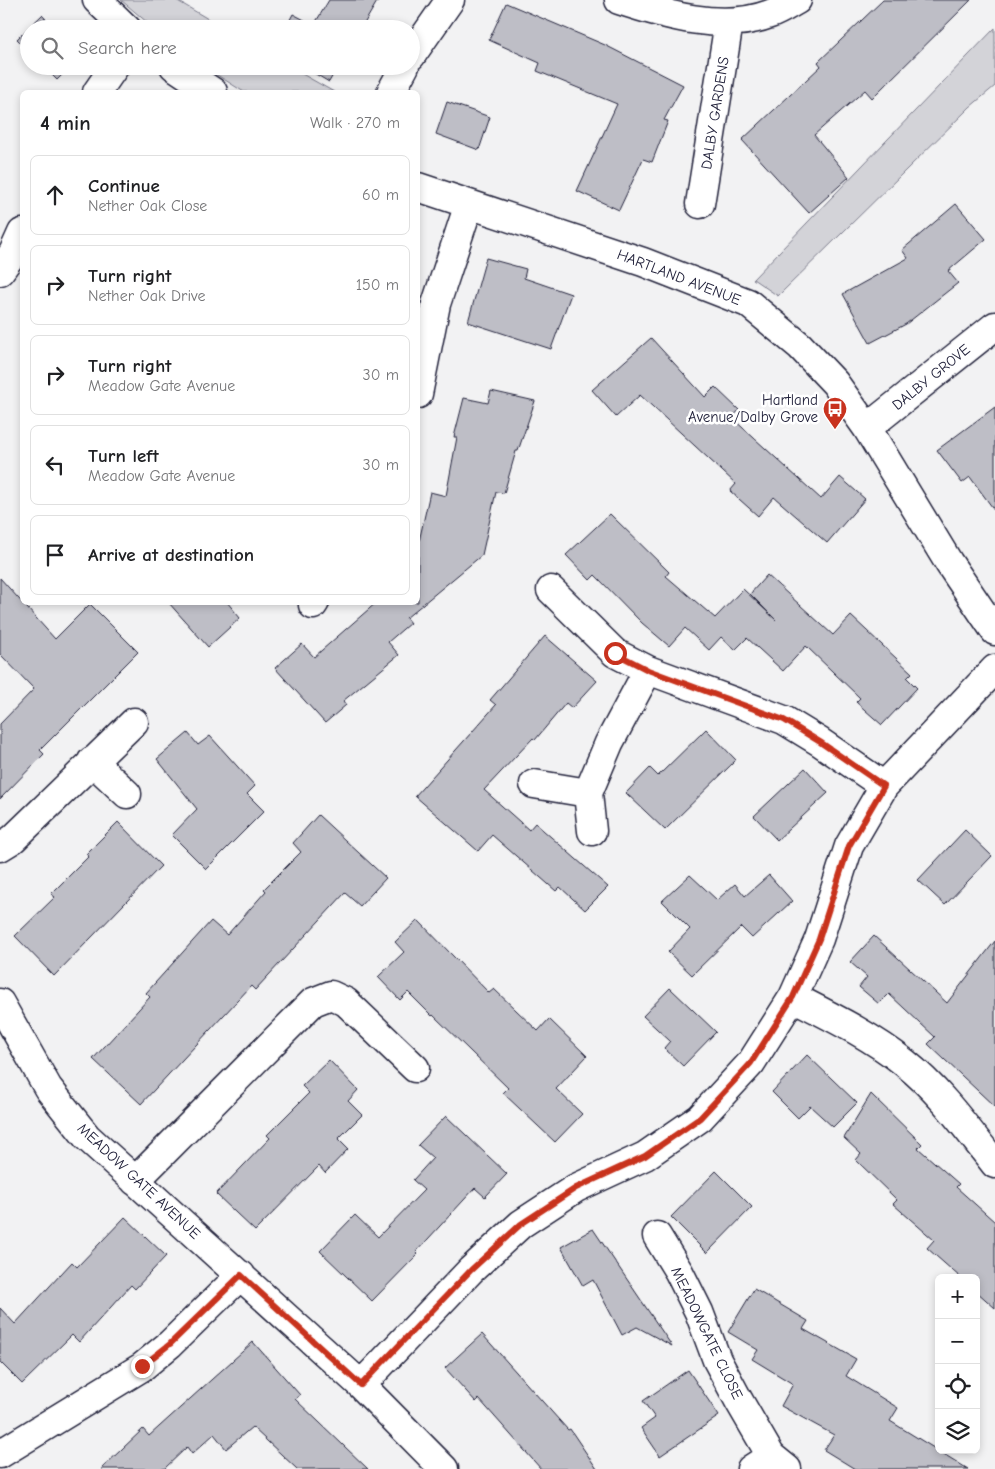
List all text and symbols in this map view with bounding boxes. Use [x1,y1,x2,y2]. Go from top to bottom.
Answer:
search box [20,20,420,75]
icon: search [38,34,66,62]
text: Search here [78,37,177,59]
street label: DALBY GARDENS [697,55,733,171]
text: 4 min [40,111,91,135]
text: Walk · 270 m [310,114,400,132]
text: Continue [88,175,160,197]
icon: ahead [41,181,69,209]
text: 60 m [362,186,399,204]
text: Nether Oak Close [88,197,207,215]
street label: HARTLAND AVENUE [614,245,744,309]
text: Turn right [88,265,172,287]
icon: right [41,271,69,299]
text: 150 m [356,276,399,294]
text: Nether Oak Drive [88,287,205,305]
street label: DALBY GROVE [888,340,974,414]
text: Turn right [88,355,172,377]
icon: right [41,361,69,389]
text: 30 m [363,366,399,384]
text: Meadow Gate Avenue [88,377,235,395]
place label: Hartland Avenue/Dalby Grove [688,391,818,426]
bus stop icon: Hartland Avenue/Dalby Grove [822,396,848,430]
text: Turn left [88,445,159,467]
icon: left [41,451,69,479]
text: 30 m [363,456,399,474]
text: Meadow Gate Avenue [88,467,235,485]
icon: arrive [41,541,69,569]
text: Arrive at destination [88,544,254,566]
route start [604,642,627,665]
street label: MEADOW GATE AVENUE [74,1119,204,1243]
street label: MEADOWGATE CLOSE [667,1264,747,1402]
map controls [935,1274,980,1454]
button: + [935,1274,980,1319]
button: − [935,1319,980,1364]
route end [131,1355,154,1378]
button: locate [935,1364,980,1409]
button: layers [935,1409,980,1454]

